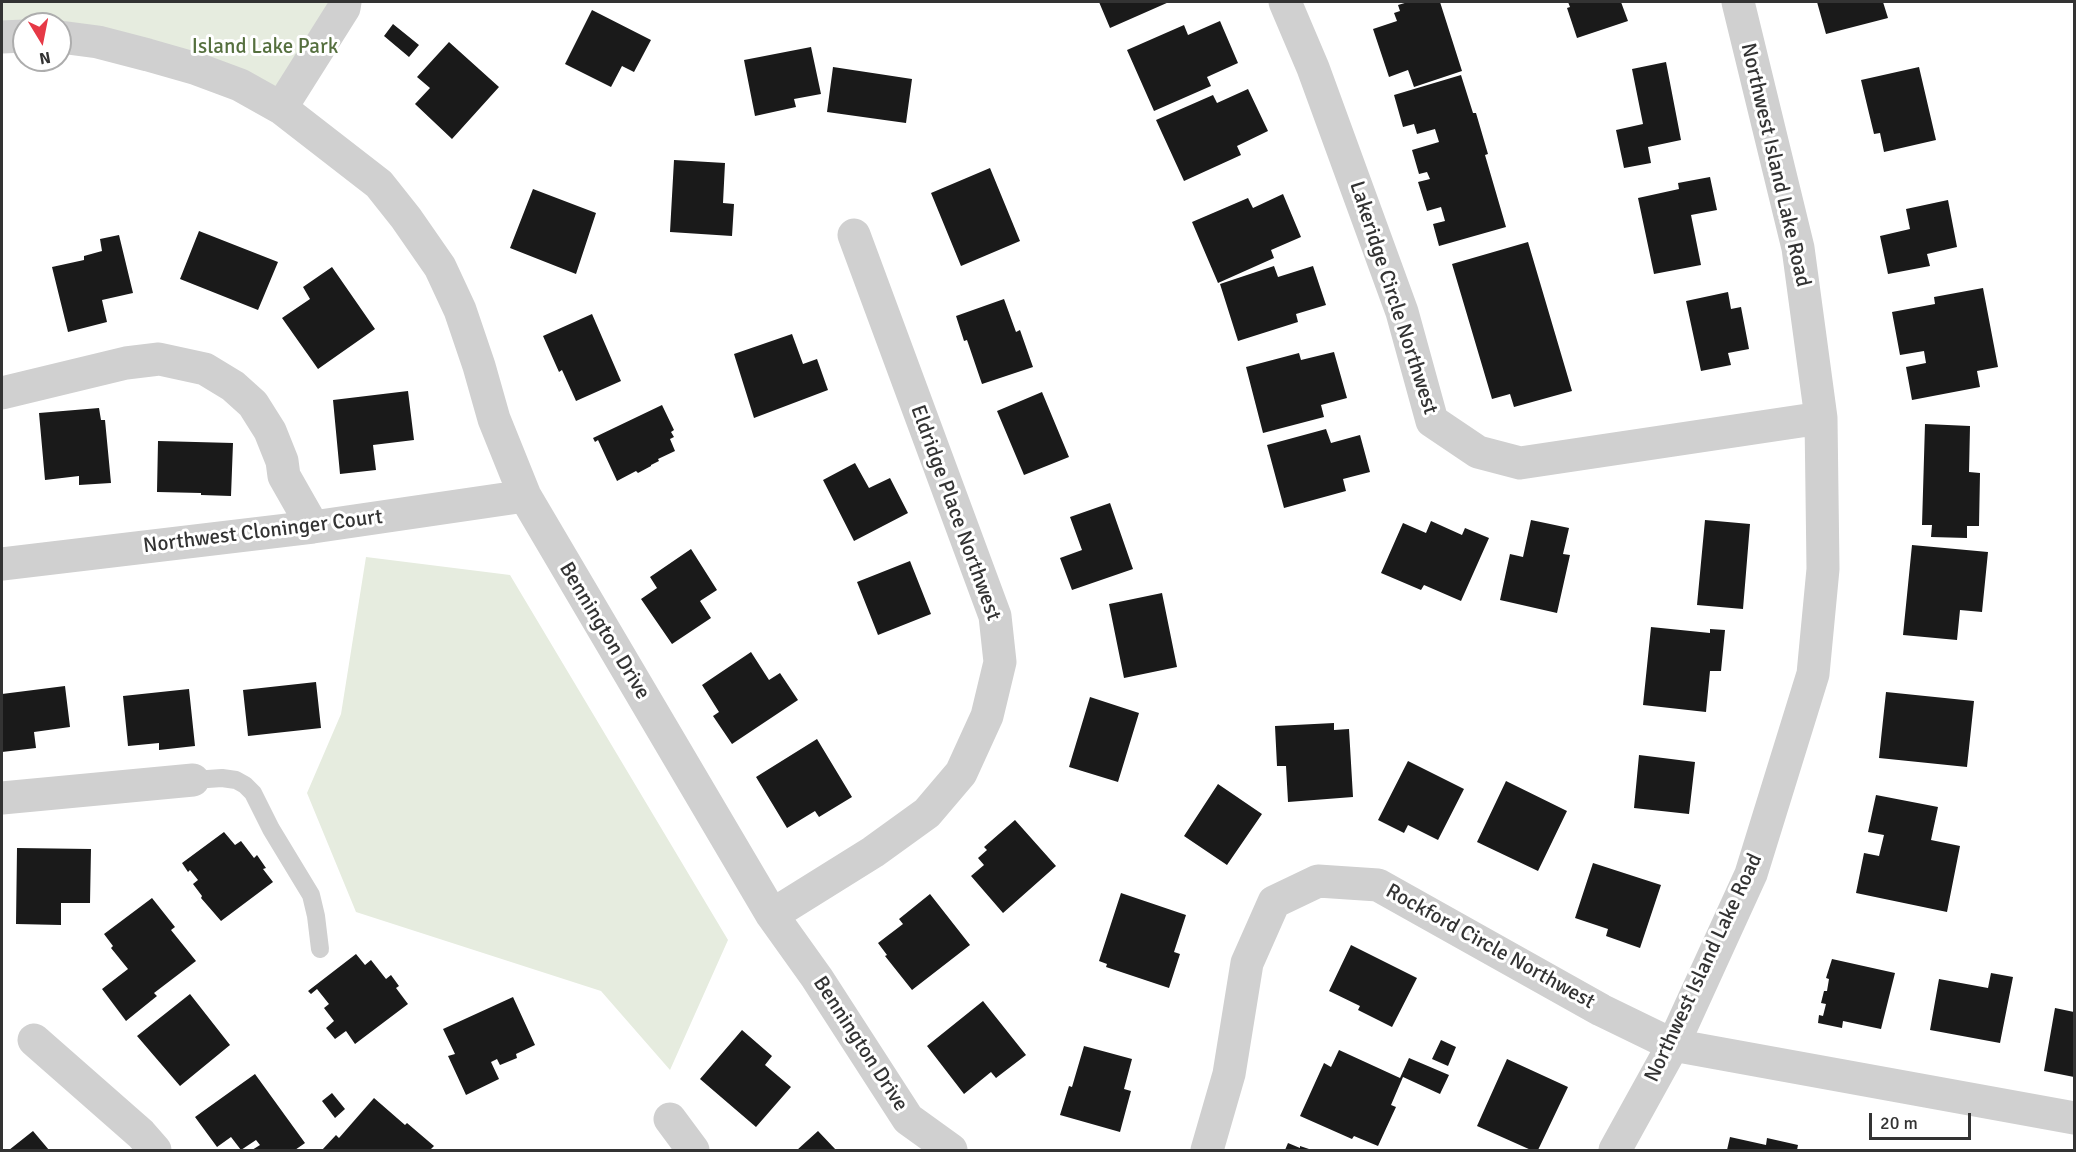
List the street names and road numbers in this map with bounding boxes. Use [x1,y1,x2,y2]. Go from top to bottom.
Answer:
street label: Northwest Island Lake Road [1735,41,1815,289]
street label: Lakeridge Circle Northwest [1343,178,1443,418]
street label: Eldridge Place Northwest [904,402,1006,624]
street label: Northwest Cloninger Court [142,505,384,559]
street label: Bennington Drive [553,558,655,704]
street label: Northwest Island Lake Road [1640,850,1768,1086]
street label: Rockford Circle Northwest [1381,879,1599,1015]
street label: Bennington Drive [807,972,913,1116]

